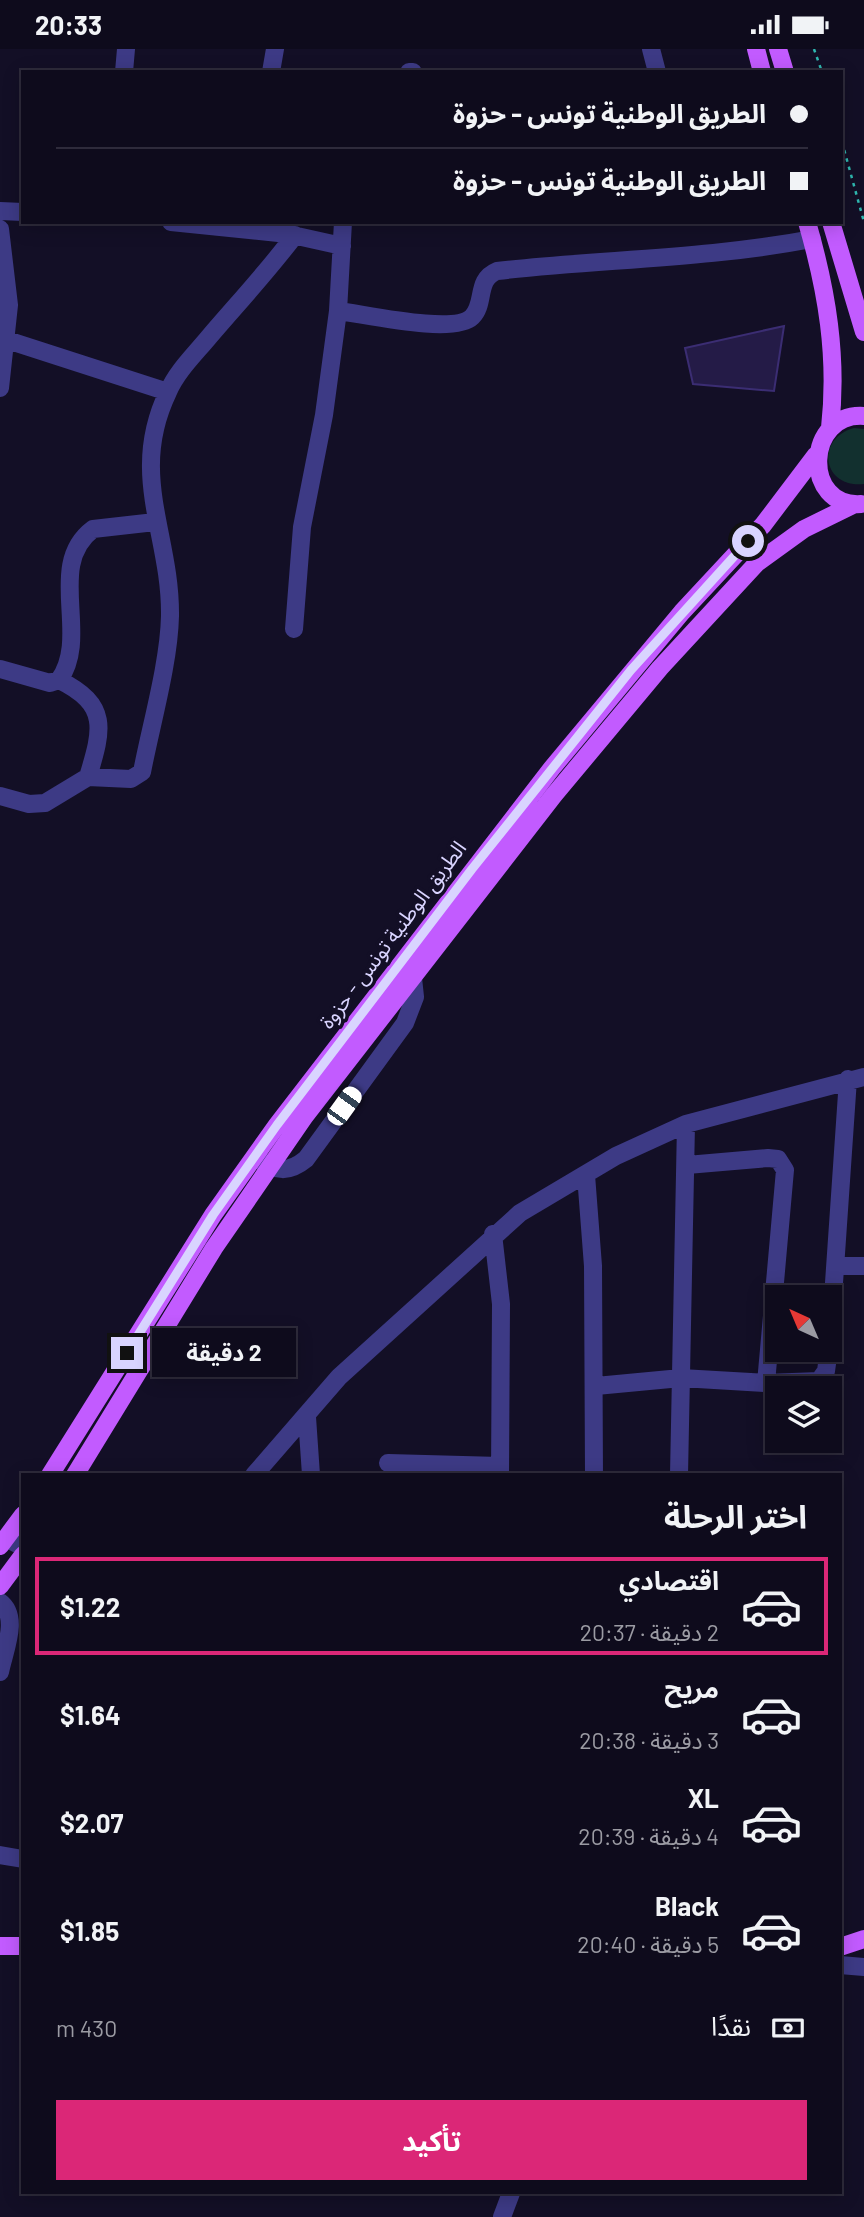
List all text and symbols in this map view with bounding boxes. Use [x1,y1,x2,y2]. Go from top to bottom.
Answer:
text: 20:33 [35,9,102,40]
text: الطريق الوطنية تونس - حزوة [453,97,766,128]
text: الطريق الوطنية تونس - حزوة [453,164,766,195]
route start [732,525,764,557]
street label: الطريق الوطنية تونس - حزوة [313,835,472,1034]
car [324,1083,365,1129]
north arrow [765,1285,842,1361]
map controls [765,1285,842,1453]
callout: 2 دقيقة [152,1329,295,1377]
route end [111,1337,143,1369]
text: 2 دقيقة [186,1338,262,1366]
button: layers [765,1376,842,1453]
text: اختر الرحلة [664,1496,807,1534]
text: اقتصادي [619,1564,719,1595]
icon: car [740,1575,803,1638]
text: $1.22 [60,1591,120,1622]
text: 2 دقيقة · 20:37 [580,1618,719,1646]
text: مريح [664,1672,719,1703]
icon: car [740,1683,803,1746]
text: $1.64 [60,1699,121,1730]
text: 3 دقيقة · 20:38 [579,1726,719,1754]
text: XL [688,1782,719,1813]
icon: car [740,1791,803,1854]
text: $2.07 [60,1807,124,1838]
text: 4 دقيقة · 20:39 [578,1822,719,1850]
text: Black [655,1890,719,1921]
icon: car [740,1899,803,1962]
text: $1.85 [60,1915,119,1946]
text: 5 دقيقة · 20:40 [577,1930,719,1958]
icon: cash [769,2009,807,2047]
text: نقدًا [711,2010,751,2041]
text: 430 m [56,2014,117,2042]
button: تأكيد [56,2100,807,2180]

